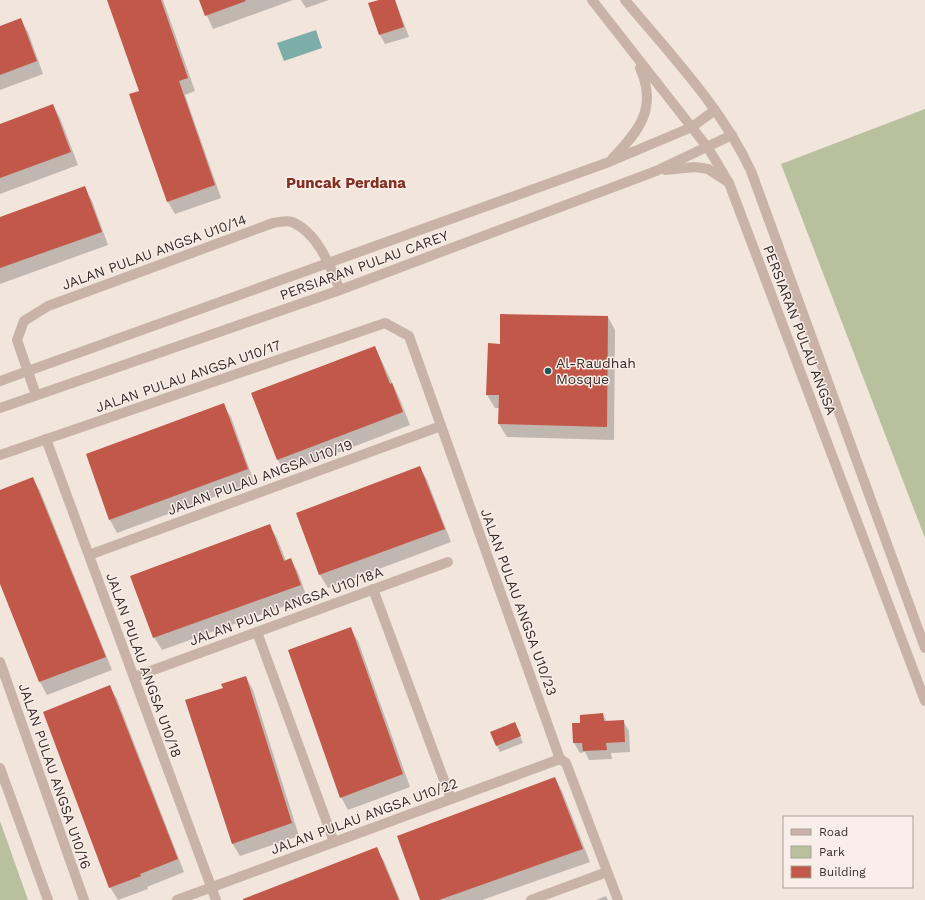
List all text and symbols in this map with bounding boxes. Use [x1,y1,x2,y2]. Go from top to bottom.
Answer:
district label: Puncak Perdana [286,174,406,192]
street label: JALAN PULAU ANGSA U10/14 [59,211,249,293]
street label: PERSIARAN PULAU CAREY [277,227,451,303]
street label: PERSIARAN PULAU ANGSA [760,243,840,417]
street label: JALAN PULAU ANGSA U10/17 [93,337,283,415]
place label: Al-Raudhah Mosque [556,355,636,387]
marker: Al-Raudhah Mosque [543,366,553,376]
street label: JALAN PULAU ANGSA U10/19 [165,436,355,518]
street label: JALAN PULAU ANGSA U10/23 [478,506,560,698]
street label: JALAN PULAU ANGSA U10/18A [187,563,385,649]
street label: JALAN PULAU ANGSA U10/18 [103,570,185,760]
street label: JALAN PULAU ANGSA U10/16 [16,681,94,871]
street label: JALAN PULAU ANGSA U10/22 [268,775,460,857]
legend [783,816,913,888]
text: Road [819,825,848,839]
text: Park [819,845,845,859]
text: Building [819,865,866,879]

